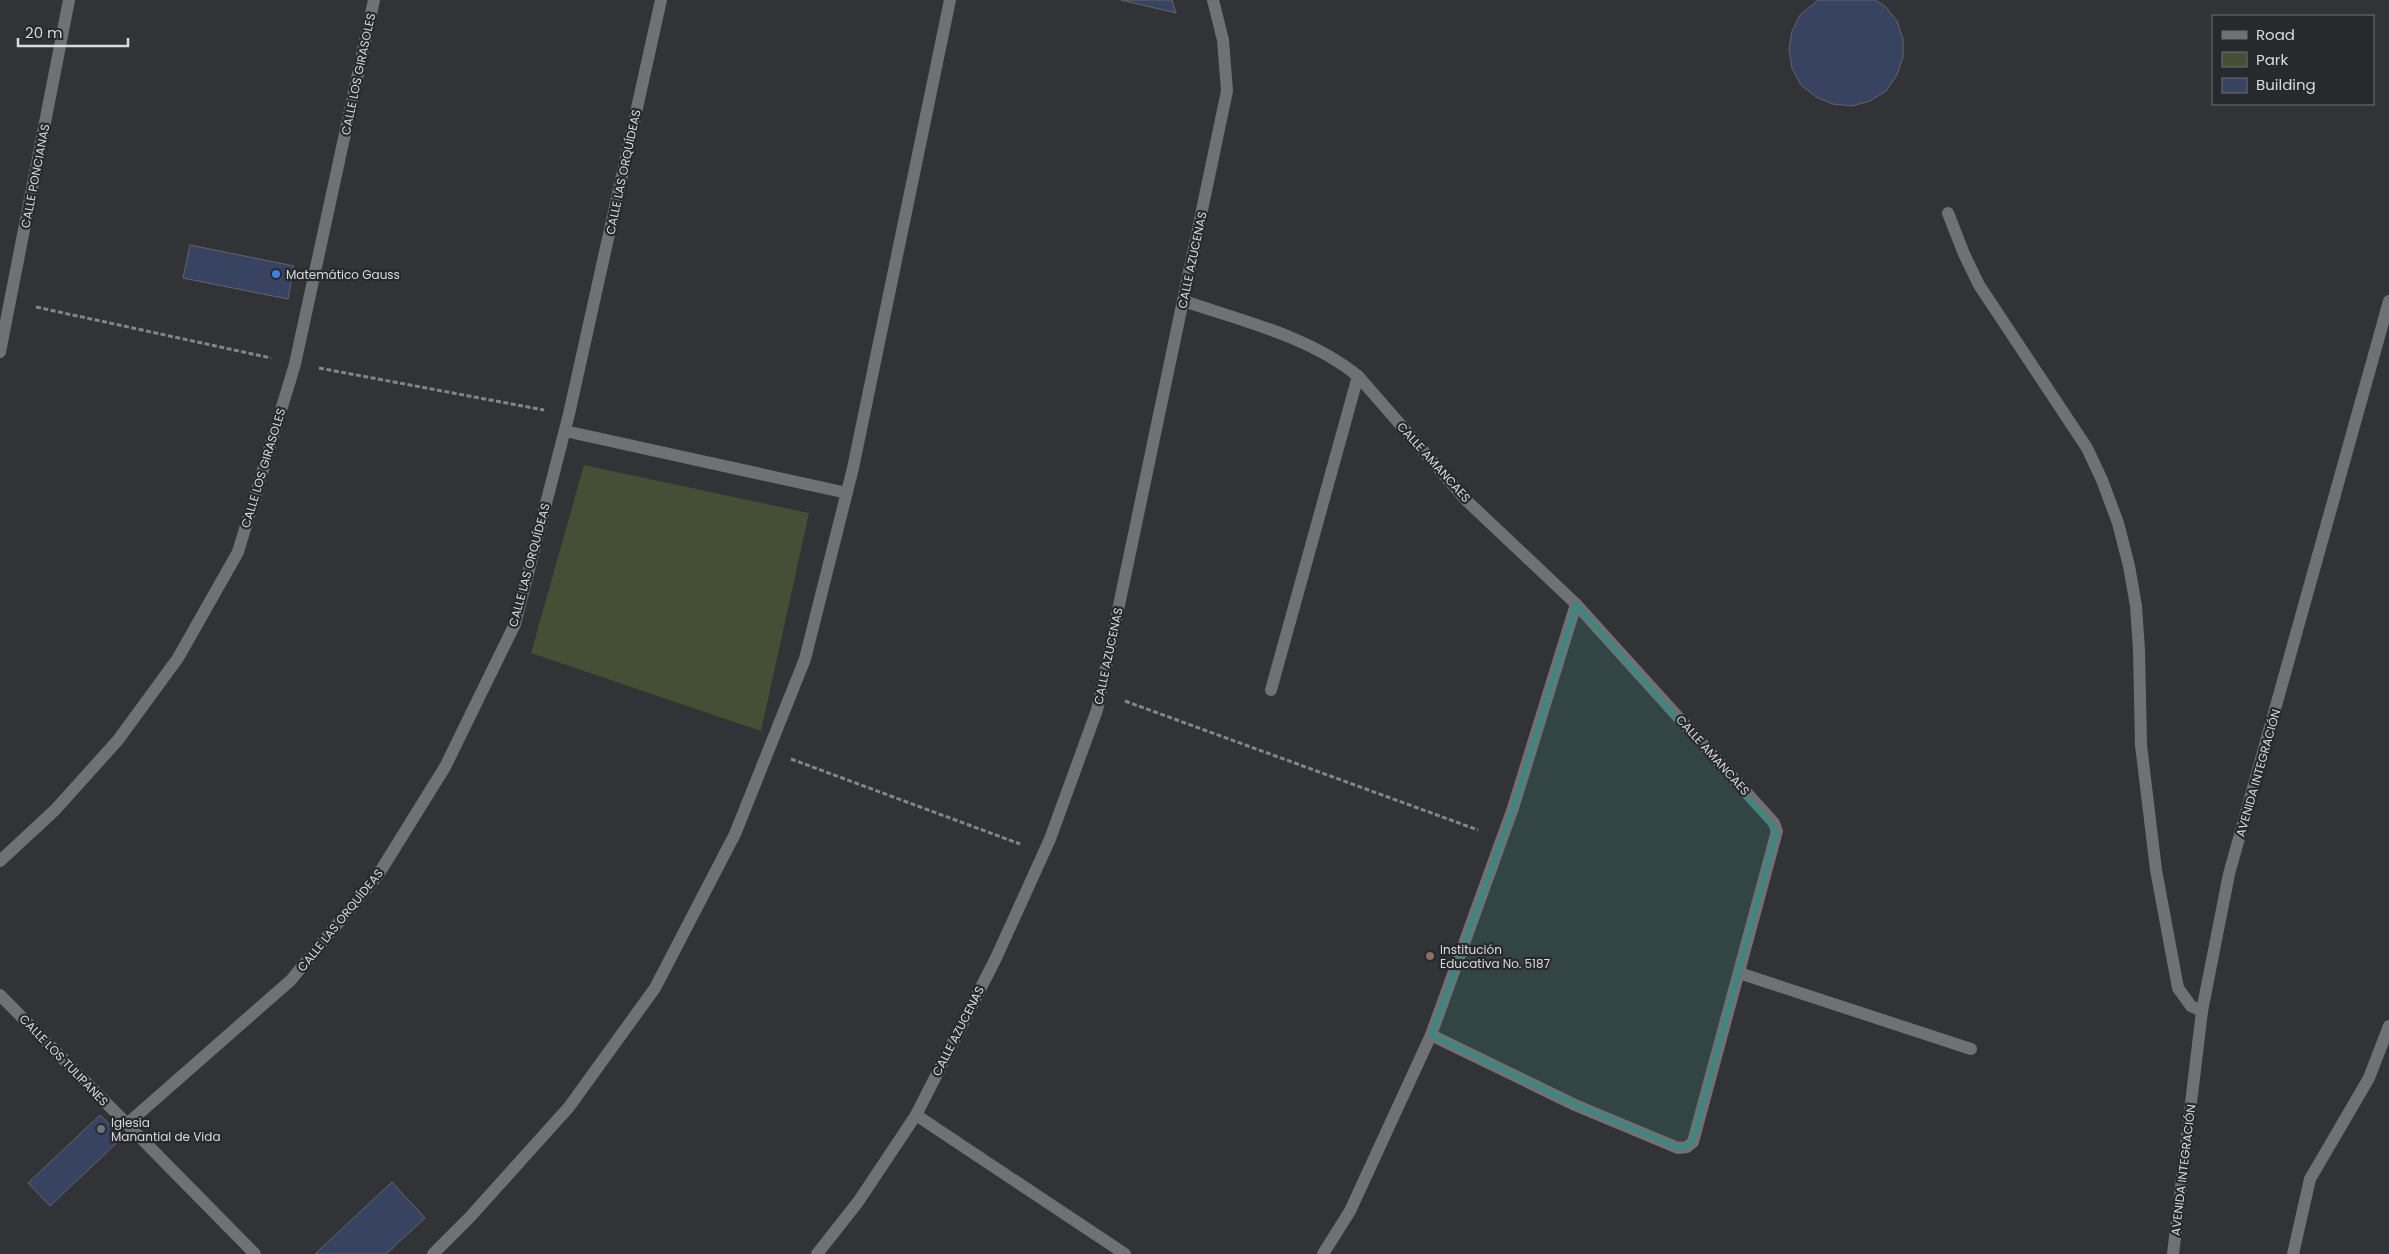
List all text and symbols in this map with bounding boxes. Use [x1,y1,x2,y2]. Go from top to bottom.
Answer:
street label: CALLE LOS GIRASOLES [337,11,379,137]
scale bar [18,15,128,47]
legend [2212,15,2374,105]
text: 20 m [25,22,63,43]
text: Road [2256,24,2295,45]
text: Park [2256,49,2288,70]
text: Building [2256,74,2316,95]
street label: CALLE LAS ORQUÍDEAS [601,108,645,236]
street label: CALLE PONCIANAS [17,122,53,230]
street label: CALLE AZUCENAS [1173,210,1211,310]
place label: Matemático Gauss [286,266,400,283]
marker: Matemático Gauss [270,268,282,280]
street label: CALLE LOS GIRASOLES [237,406,289,530]
street label: CALLE AMANCAES [1393,418,1475,506]
street label: CALLE LAS ORQUÍDEAS [504,501,554,629]
street label: CALLE AZUCENAS [1089,606,1127,706]
street label: AVENIDA INTEGRACIÓN [2232,707,2284,839]
street label: CALLE AMANCAES [1672,711,1754,799]
street label: CALLE LAS ORQUÍDEAS [293,865,387,975]
place label: Institución Educativa No. 5187 [1440,941,1551,972]
marker: Institución Educativa No. 5187 [1424,950,1436,962]
street label: CALLE AZUCENAS [928,983,988,1079]
street label: CALLE LOS TULIPANES [16,1010,112,1110]
street label: AVENIDA INTEGRACIÓN [2166,1103,2200,1237]
place label: Iglesia Manantial de Vida [111,1114,221,1145]
marker: Iglesia Manantial de Vida [95,1123,107,1135]

